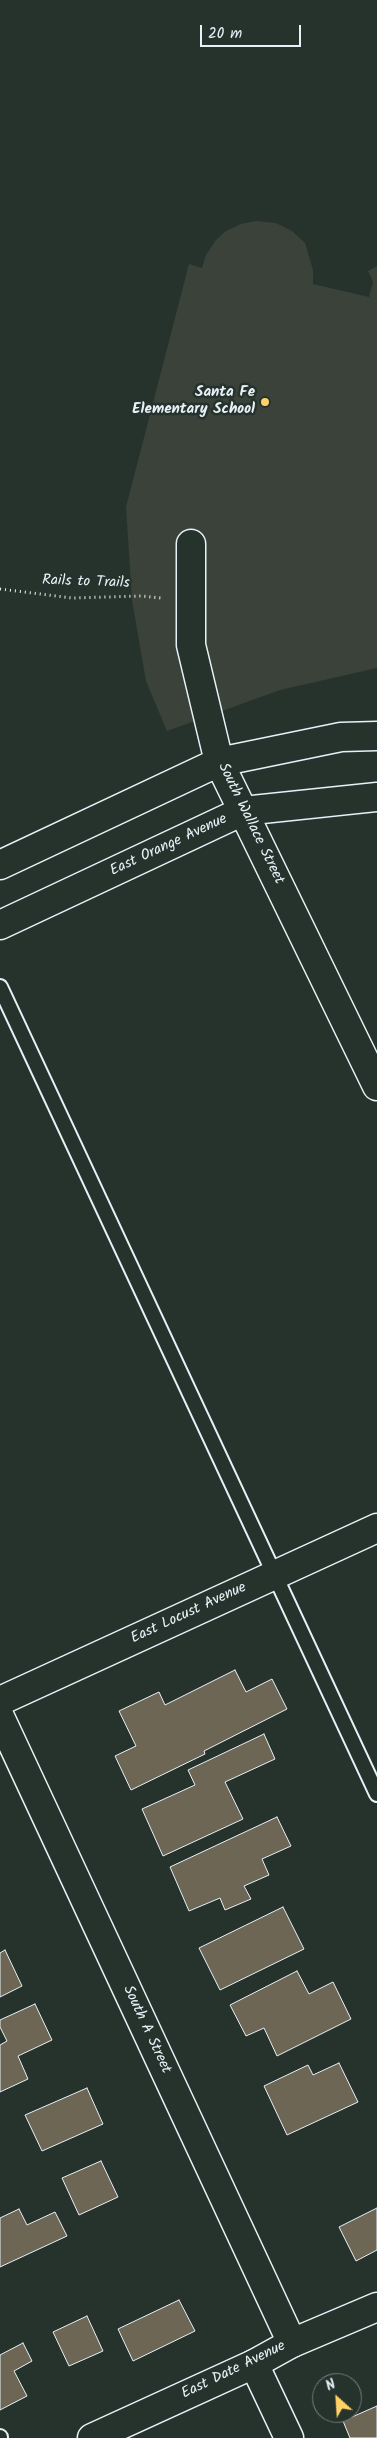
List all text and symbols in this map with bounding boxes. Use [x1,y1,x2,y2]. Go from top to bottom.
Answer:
scale bar [202,15,303,47]
text: 20 m [208,22,242,46]
place label: Santa Fe Elementary School [132,384,255,419]
marker: Santa Fe Elementary School [259,396,271,408]
street label: Rails to Trails [42,572,130,594]
street label: South Wallace Street [213,761,287,887]
street label: East Orange Avenue [108,811,230,881]
street label: East Locust Avenue [128,1579,250,1649]
street label: South A Street [118,1983,174,2077]
street label: East Date Avenue [179,2338,289,2404]
north arrow [312,2373,362,2423]
text: N [322,2374,340,2397]

